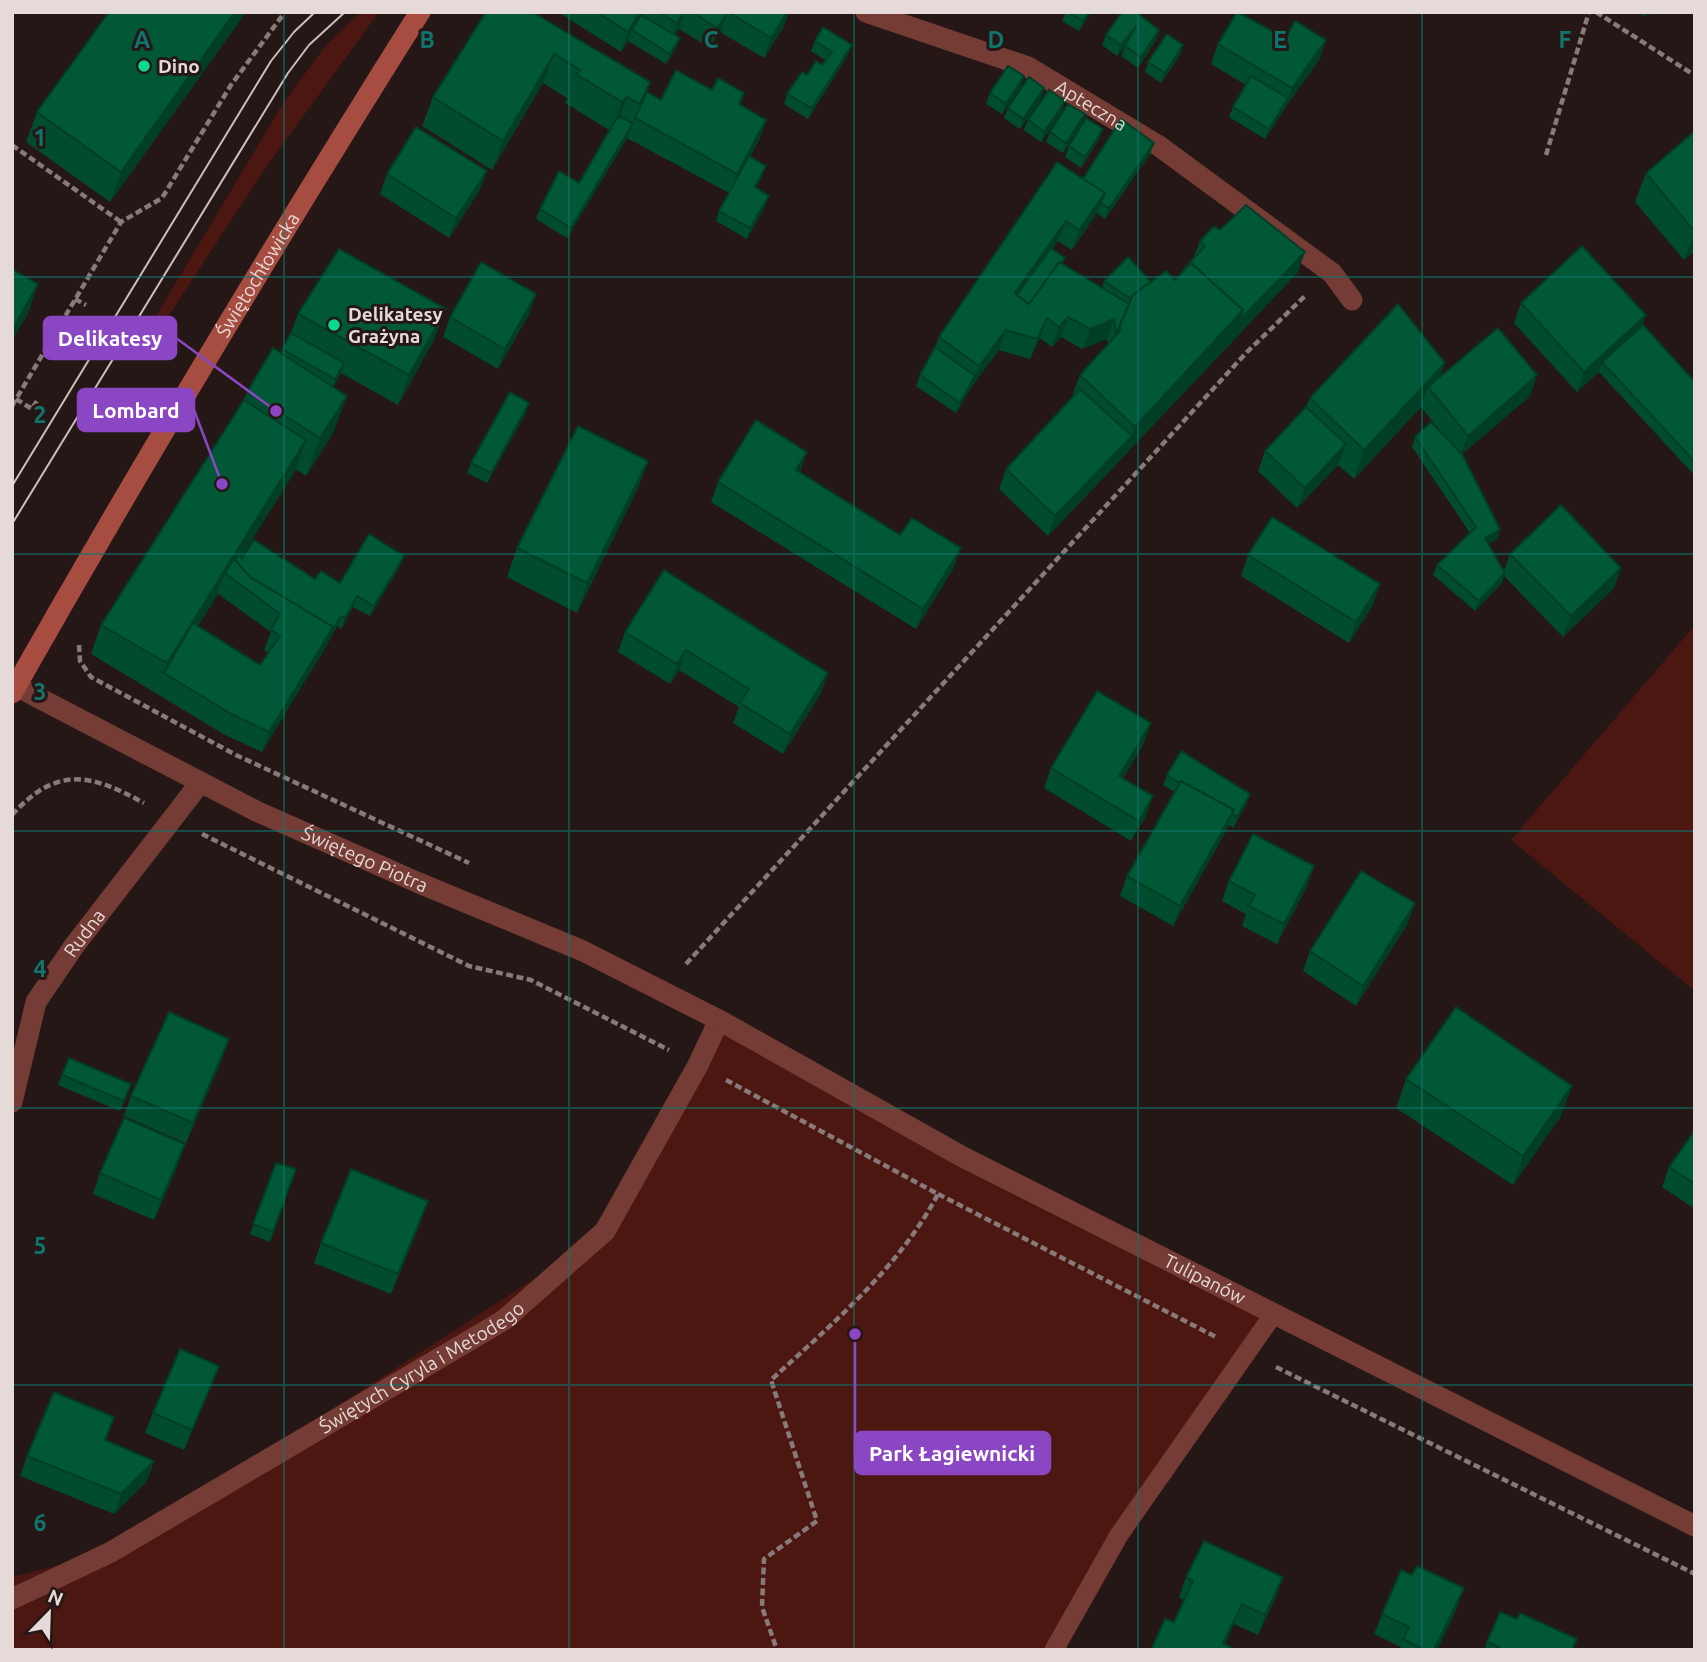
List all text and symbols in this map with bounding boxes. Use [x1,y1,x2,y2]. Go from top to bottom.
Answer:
text: A [134,27,150,52]
text: B [419,27,435,52]
text: C [704,27,719,52]
text: D [988,27,1004,52]
text: E [1273,27,1287,52]
text: F [1559,27,1572,52]
place label: Dino [158,55,200,77]
marker: Dino [136,58,152,74]
street label: Apteczna [1052,75,1131,135]
text: 1 [34,125,46,150]
street label: Świętochłowicka [211,208,304,341]
place label: Delikatesy Grażyna [348,303,443,347]
callout: Delikatesy [44,317,176,359]
marker: Delikatesy Grażyna [326,317,342,333]
text: Delikatesy [58,326,162,350]
callout: Lombard [78,389,194,431]
text: Lombard [92,398,180,422]
text: 2 [34,402,46,427]
text: 3 [34,679,46,704]
street label: Świętego Piotra [298,822,431,896]
street label: Rudna [59,905,109,961]
text: 4 [34,956,47,981]
text: 5 [34,1233,46,1258]
street label: Tulipanów [1161,1249,1249,1309]
street label: Świętych Cyryla i Metodego [315,1297,528,1438]
callout: Park Łagiewnicki [855,1432,1050,1474]
text: Park Łagiewnicki [869,1441,1035,1465]
text: 6 [34,1510,47,1535]
north arrow [14,1578,84,1648]
text: N [45,1584,66,1610]

